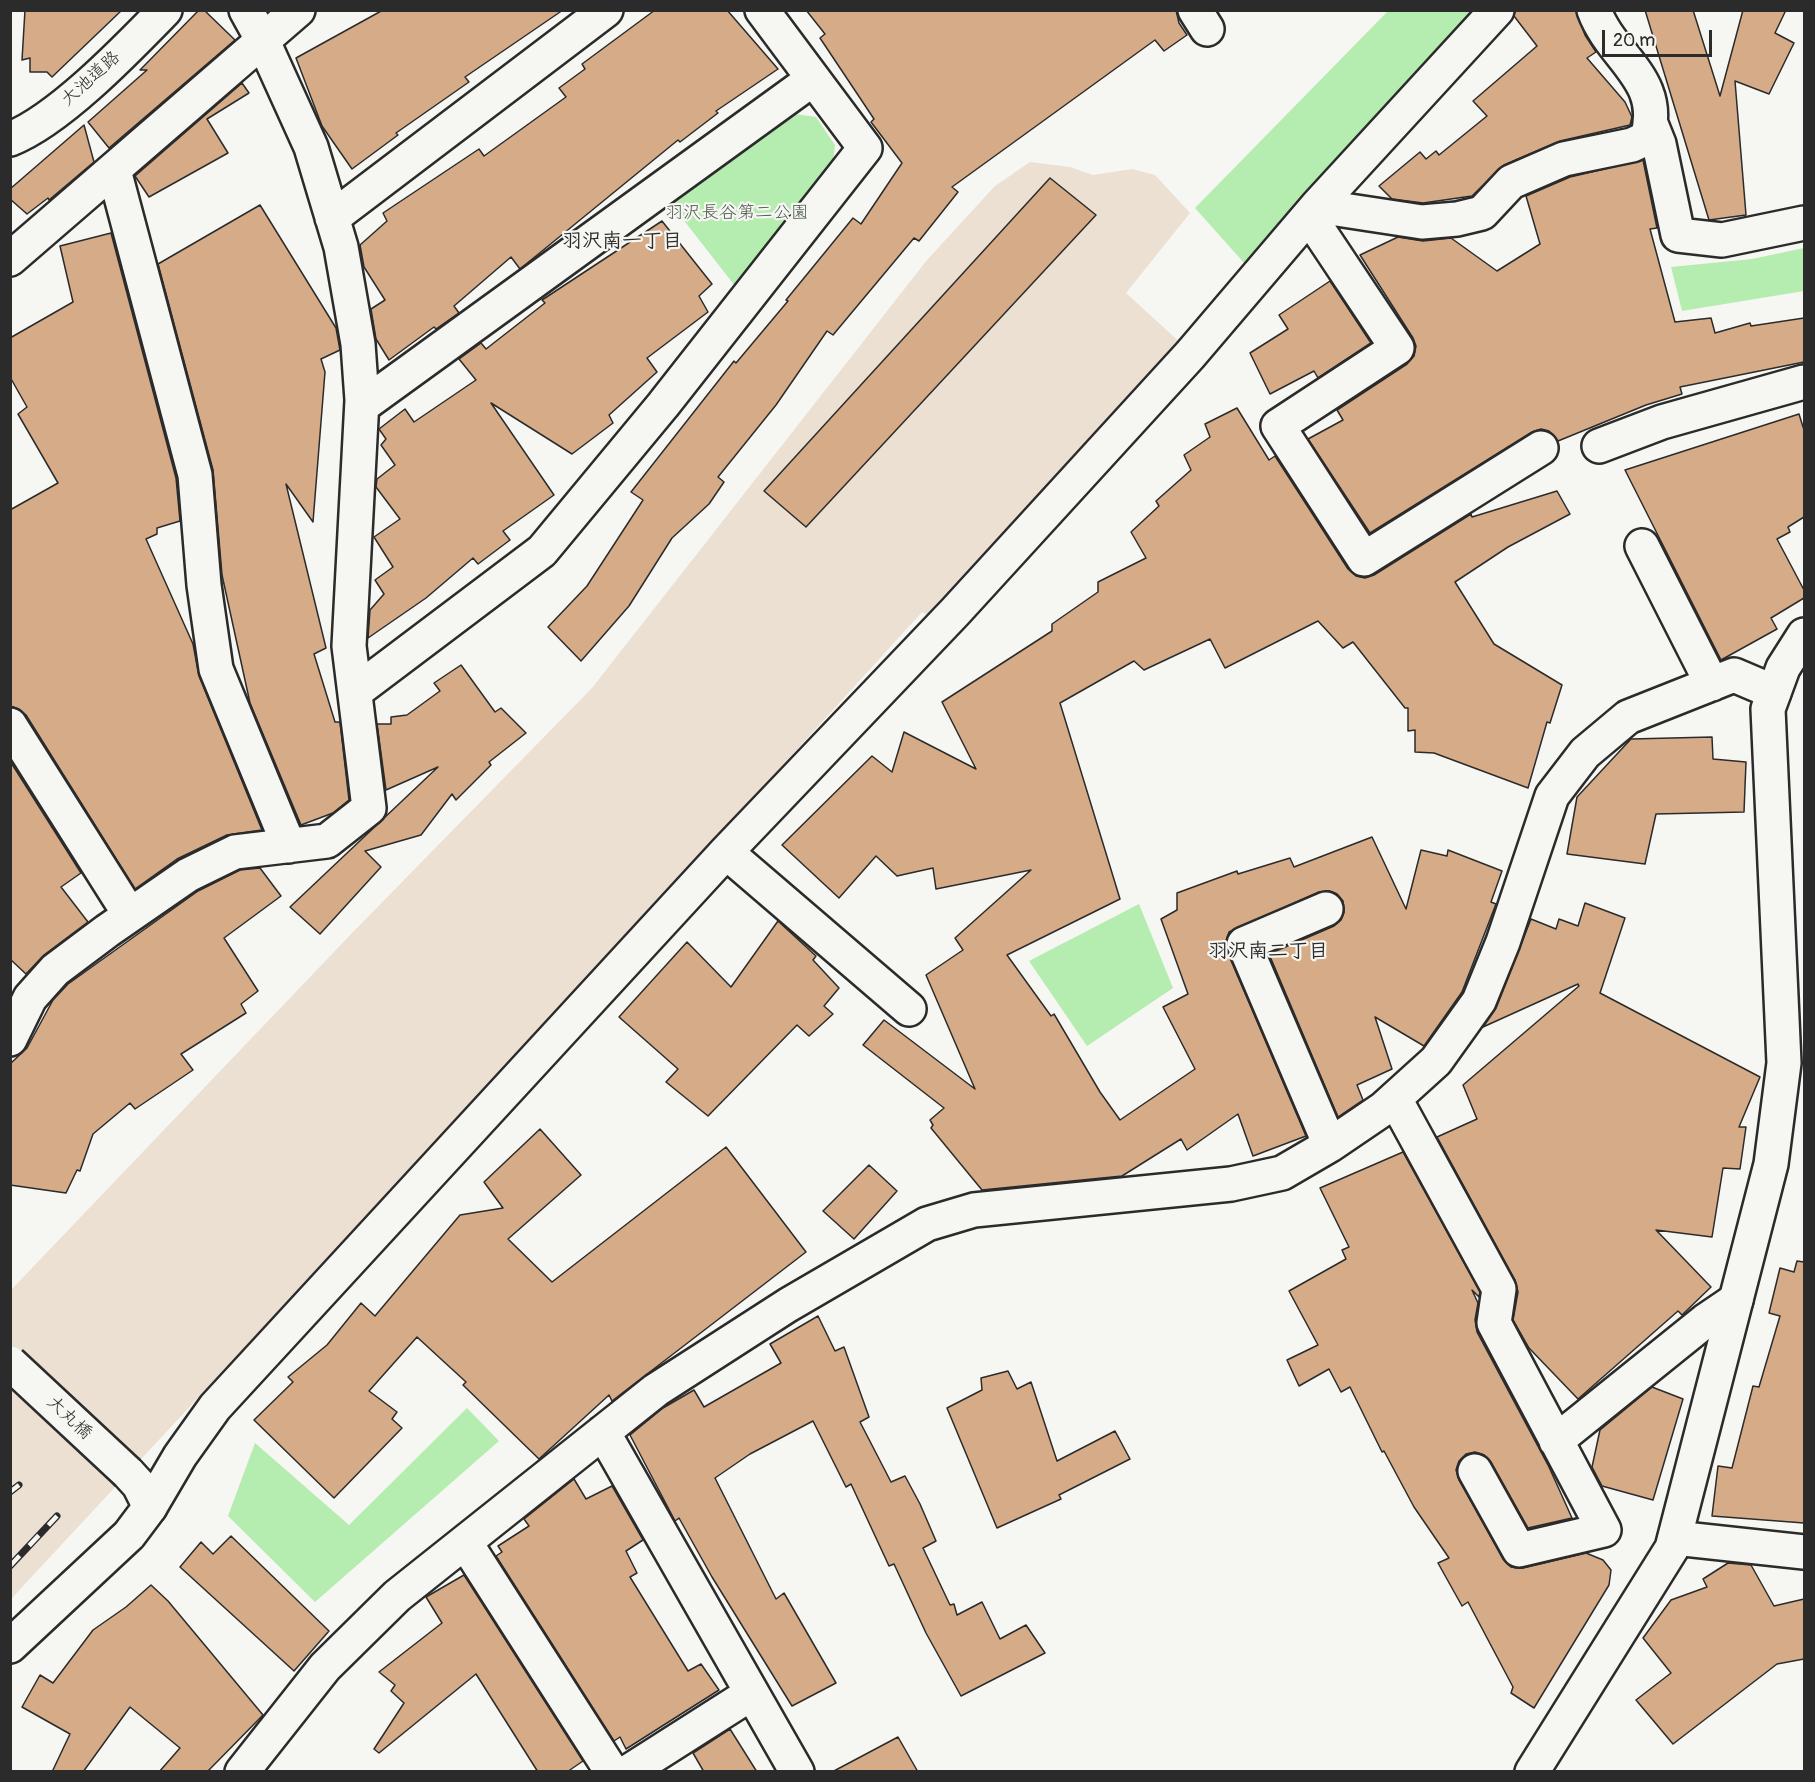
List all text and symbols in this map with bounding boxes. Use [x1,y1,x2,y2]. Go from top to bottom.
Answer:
scale bar [1605,18,1714,56]
text: 20 m [1613,29,1655,52]
street label: 大池道路 [57,47,125,111]
park label: 羽沢長谷第二公園 [665,202,809,224]
district label: 羽沢南一丁目 [562,230,682,254]
district label: 羽沢南二丁目 [1208,940,1328,964]
street label: 大丸橋 [42,1392,96,1444]

